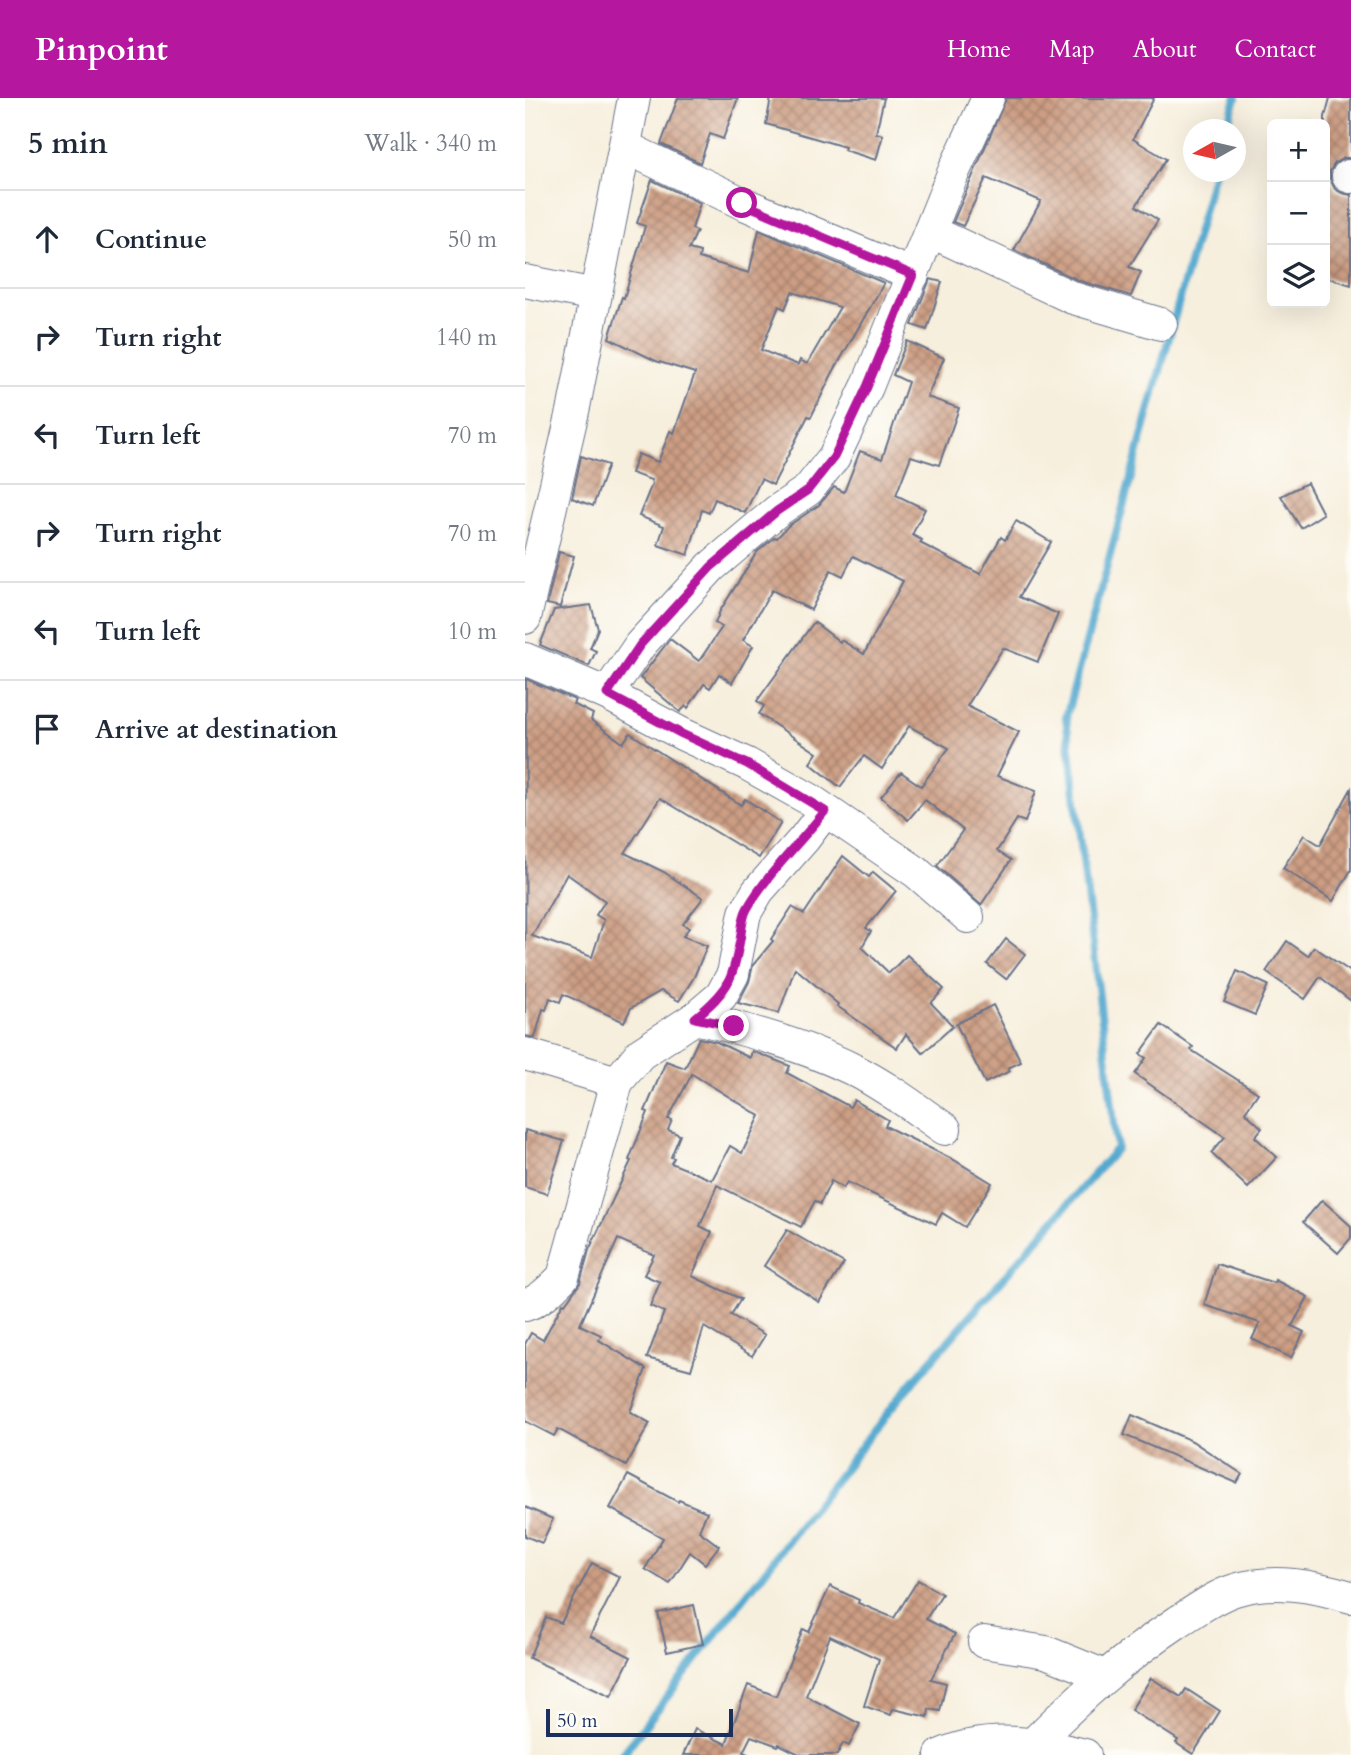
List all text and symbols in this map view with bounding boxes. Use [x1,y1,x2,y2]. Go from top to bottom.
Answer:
text: Pinpoint [35,27,168,72]
text: Home [947,33,1011,66]
text: Map [1049,33,1095,66]
text: About [1133,33,1197,66]
text: Contact [1235,33,1316,66]
north arrow [1183,119,1246,182]
map controls [1267,119,1330,308]
button: + [1267,119,1330,182]
text: 5 min [28,123,108,164]
text: Walk · 340 m [364,128,497,159]
button: − [1267,182,1330,245]
route start [726,187,757,218]
icon: ahead [28,220,66,258]
text: Continue [95,222,207,257]
text: 50 m [448,224,497,255]
button: layers [1267,245,1330,308]
icon: right [28,318,66,356]
text: Turn right [95,320,222,355]
text: 140 m [436,322,497,353]
icon: left [28,416,66,454]
text: Turn left [95,418,200,453]
text: 70 m [448,420,497,451]
icon: right [28,514,66,552]
text: Turn right [95,516,222,551]
text: 70 m [448,518,497,549]
icon: left [28,612,66,650]
text: Turn left [95,614,200,649]
text: 10 m [448,616,497,647]
icon: arrive [28,710,66,748]
text: Arrive at destination [95,712,338,747]
route end [718,1010,749,1041]
scale bar [546,1706,733,1738]
text: 50 m [557,1708,598,1734]

